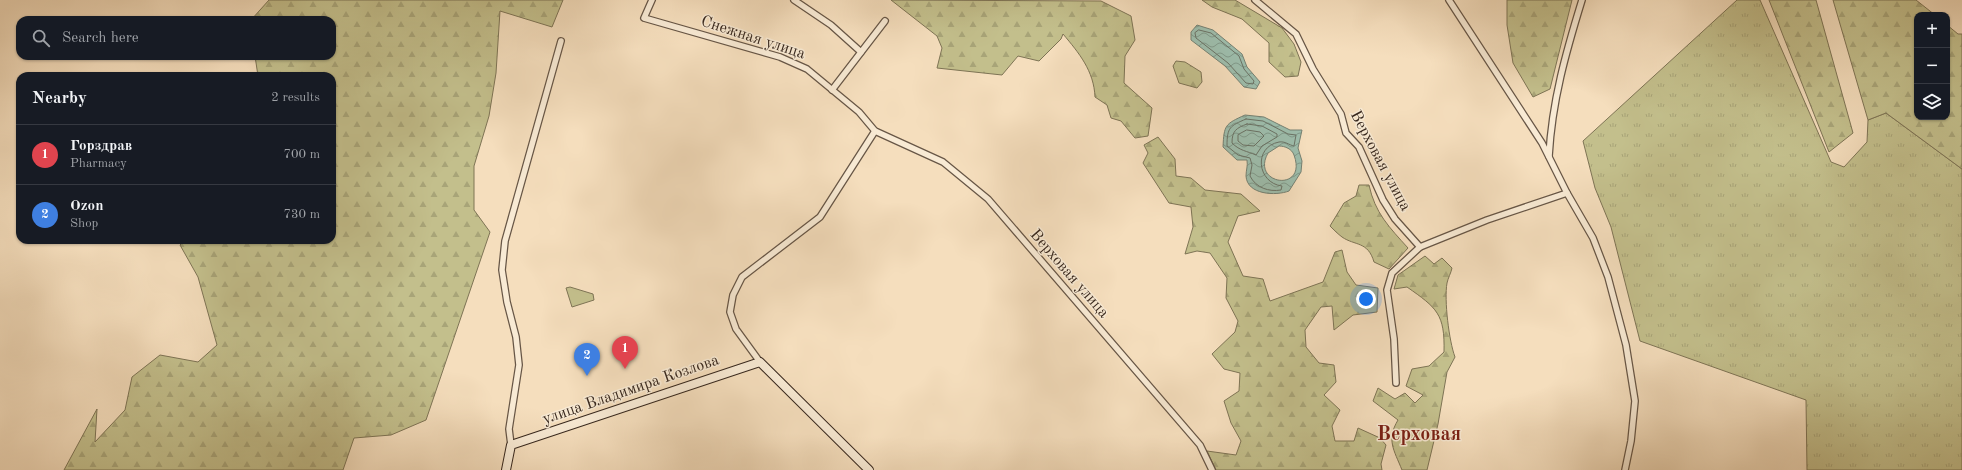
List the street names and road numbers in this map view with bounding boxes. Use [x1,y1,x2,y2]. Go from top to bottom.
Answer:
street label: Снежная улица [699,14,807,62]
street label: Верховая улица [1347,108,1413,214]
street label: Верховая улица [1026,227,1112,321]
street label: улица Владимира Козлова [541,352,721,428]

